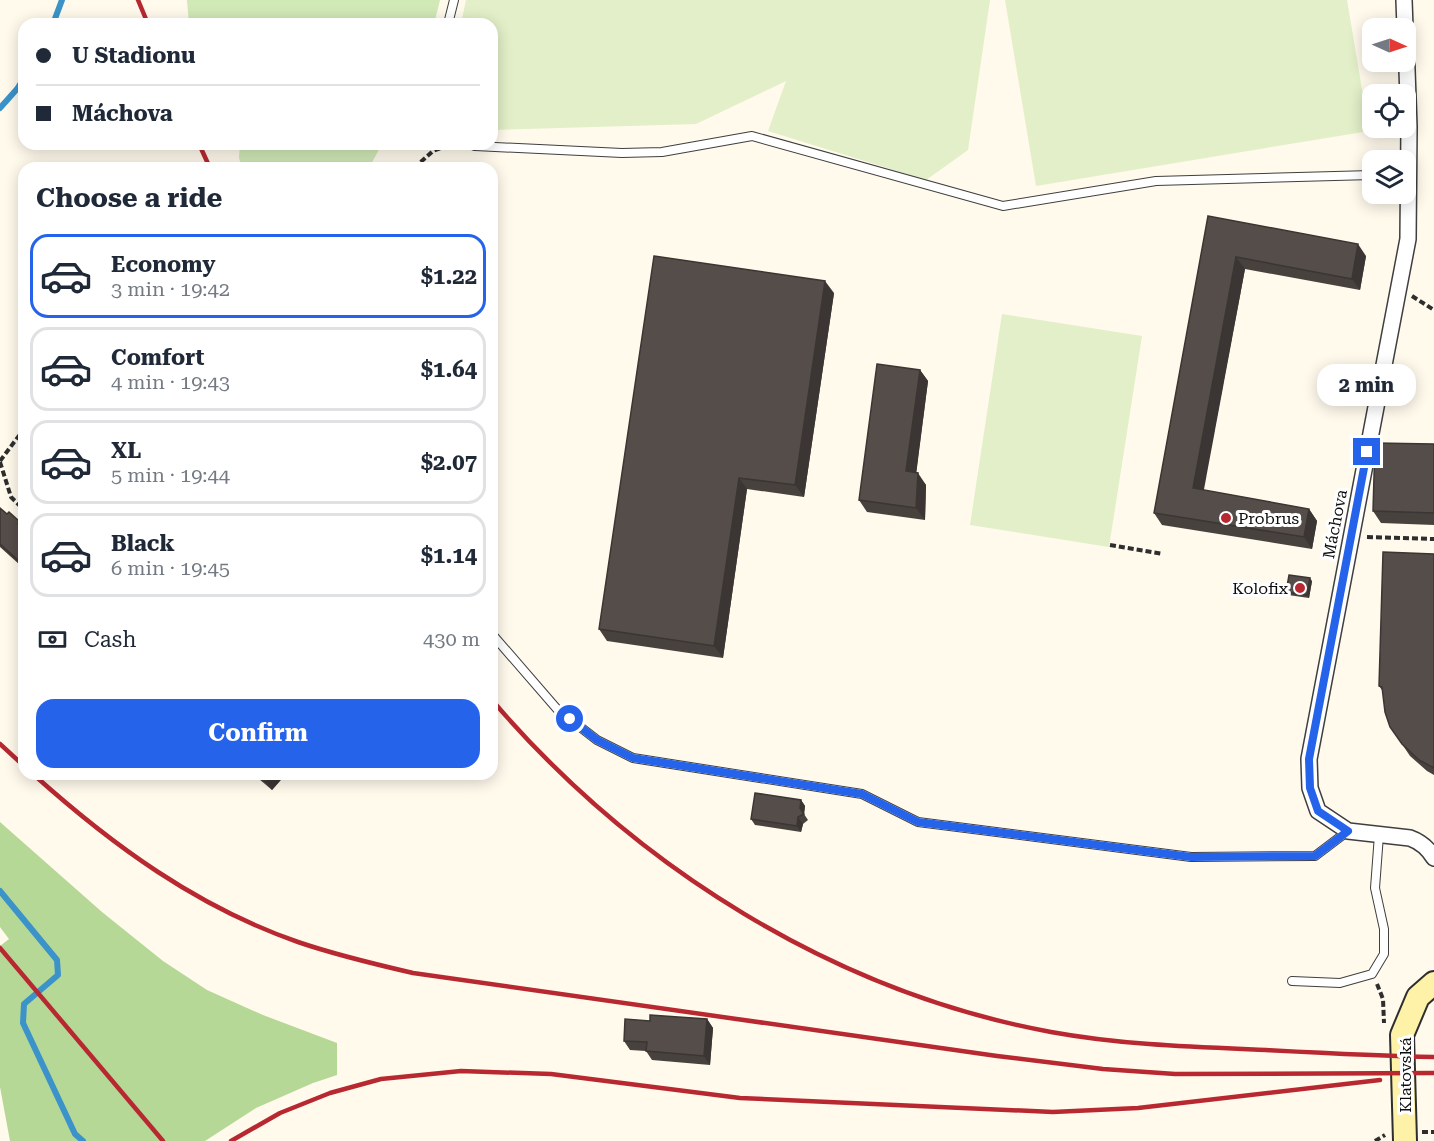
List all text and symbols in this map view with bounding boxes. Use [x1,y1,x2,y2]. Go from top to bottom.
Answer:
north arrow [1362,18,1416,72]
map controls [1362,18,1416,204]
text: U Stadionu [72,43,196,68]
button: locate [1362,84,1416,138]
text: Máchova [72,101,173,126]
button: layers [1362,150,1416,204]
text: Choose a ride [36,182,222,214]
icon: car [39,249,93,303]
text: Economy [111,252,215,277]
text: $1.22 [421,264,477,289]
text: 3 min · 19:42 [111,277,230,301]
icon: car [39,342,93,396]
text: Comfort [111,345,204,370]
text: $1.64 [421,357,477,382]
callout: 2 min [1318,365,1416,407]
text: 4 min · 19:43 [111,370,230,394]
text: 2 min [1339,373,1394,397]
icon: car [39,435,93,489]
text: XL [111,438,141,463]
route end [1353,438,1380,465]
text: $2.07 [421,450,477,475]
text: 5 min · 19:44 [111,463,230,487]
street label: Máchova [1319,488,1351,560]
place label: Probrus [1238,509,1299,528]
marker: Probrus [1219,511,1233,525]
icon: car [39,528,93,582]
text: Black [111,531,175,556]
text: $1.14 [421,543,477,568]
text: 6 min · 19:45 [111,556,230,580]
place label: Kolofix [1232,579,1289,598]
marker: Kolofix [1293,581,1307,595]
icon: cash [36,623,69,656]
text: Cash [84,627,136,652]
text: 430 m [423,627,480,651]
button: Confirm [36,699,480,768]
route start [556,705,583,732]
street label: Klatovská [1396,1037,1415,1113]

